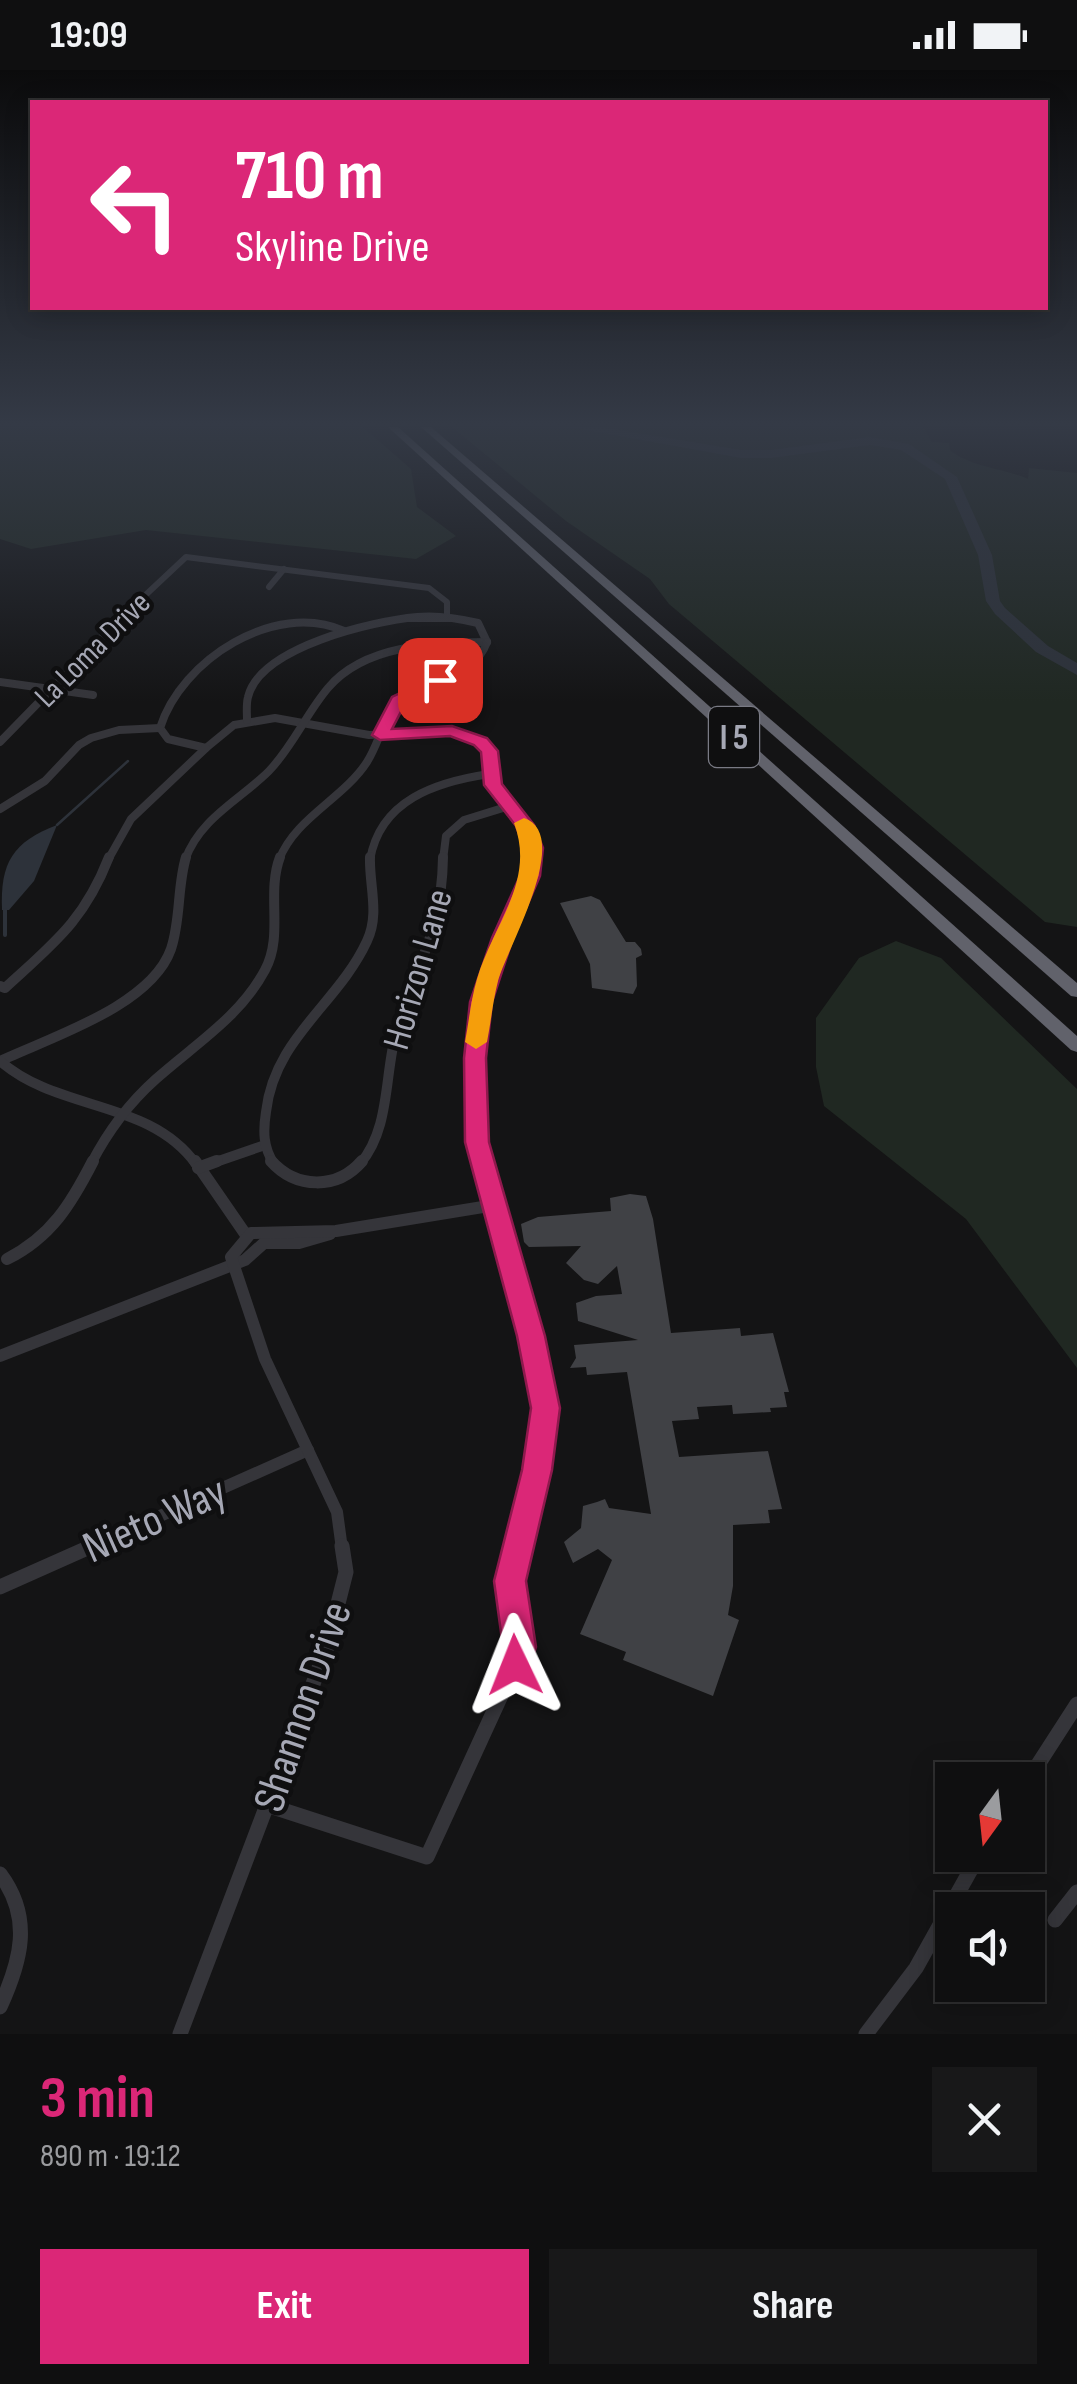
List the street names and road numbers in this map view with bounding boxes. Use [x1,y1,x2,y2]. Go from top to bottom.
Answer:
street label: La Loma Drive [27,584,159,716]
road number: I 5 [709,707,759,767]
street label: Horizon Lane [374,884,463,1055]
street label: Nieto Way [75,1464,235,1576]
street label: Shannon Drive [242,1595,365,1819]

